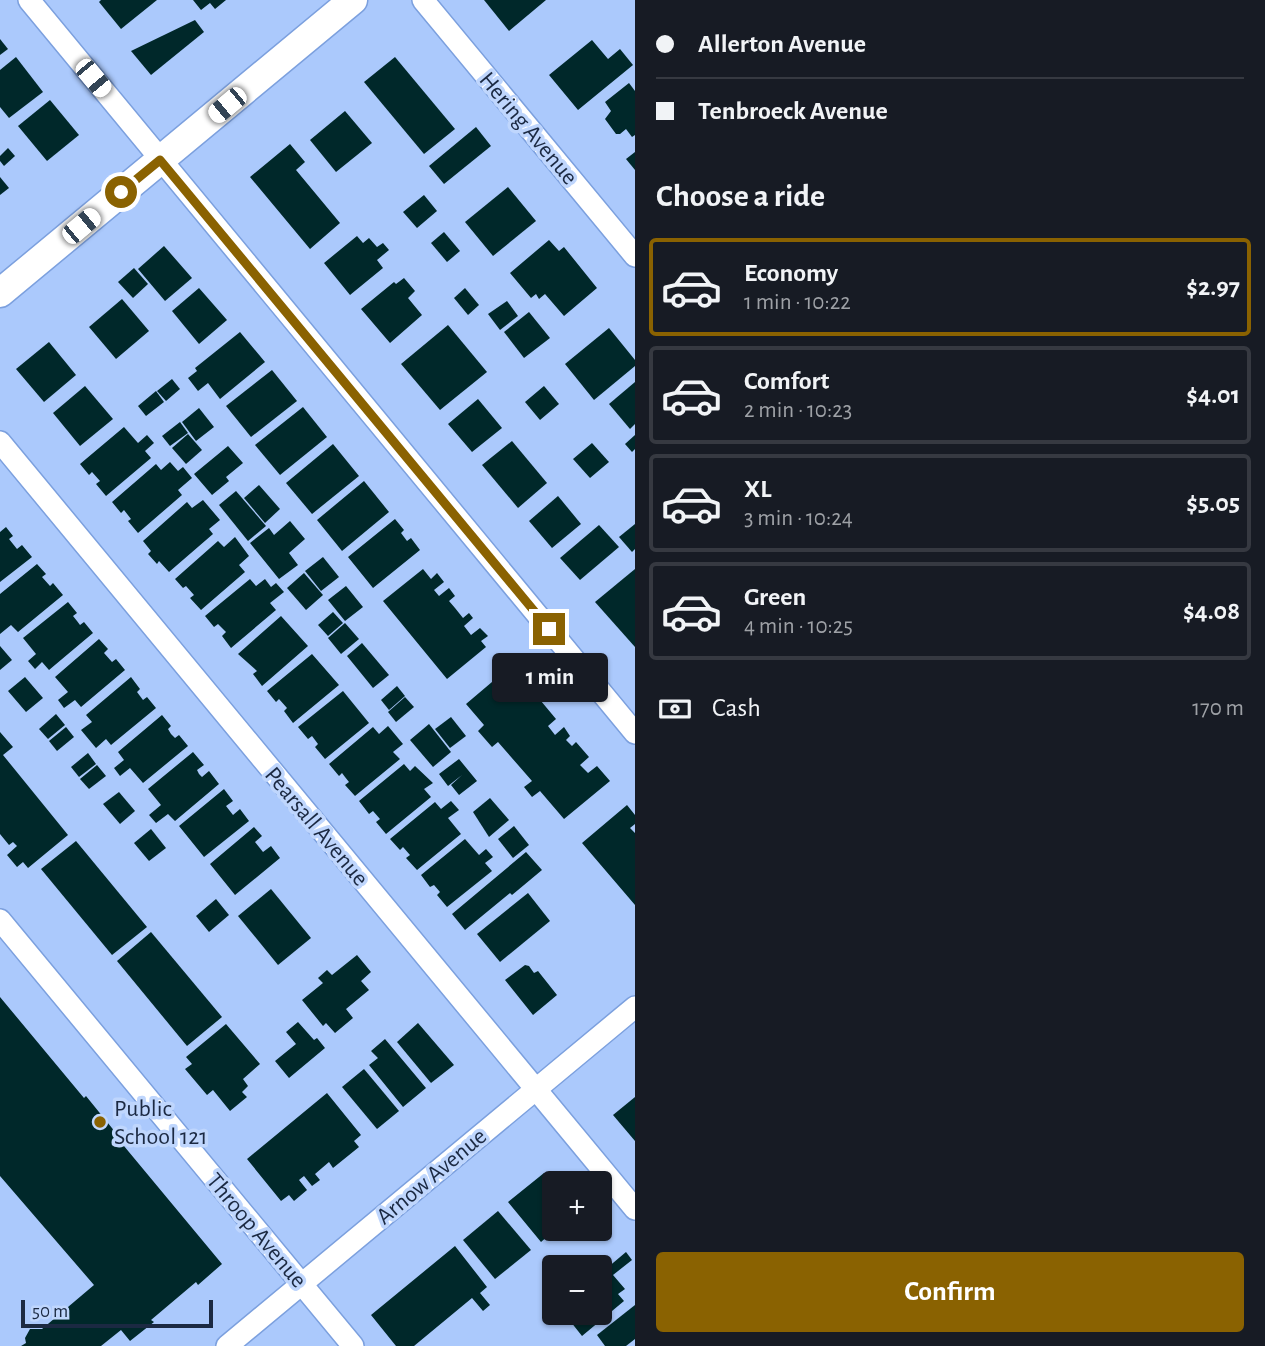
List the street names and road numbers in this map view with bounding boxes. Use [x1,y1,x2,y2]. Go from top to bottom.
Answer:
street label: Hering Avenue [475,68,582,189]
street label: Pearsall Avenue [260,763,373,891]
street label: Arnow Avenue [372,1124,491,1229]
street label: Throop Avenue [202,1169,311,1292]

